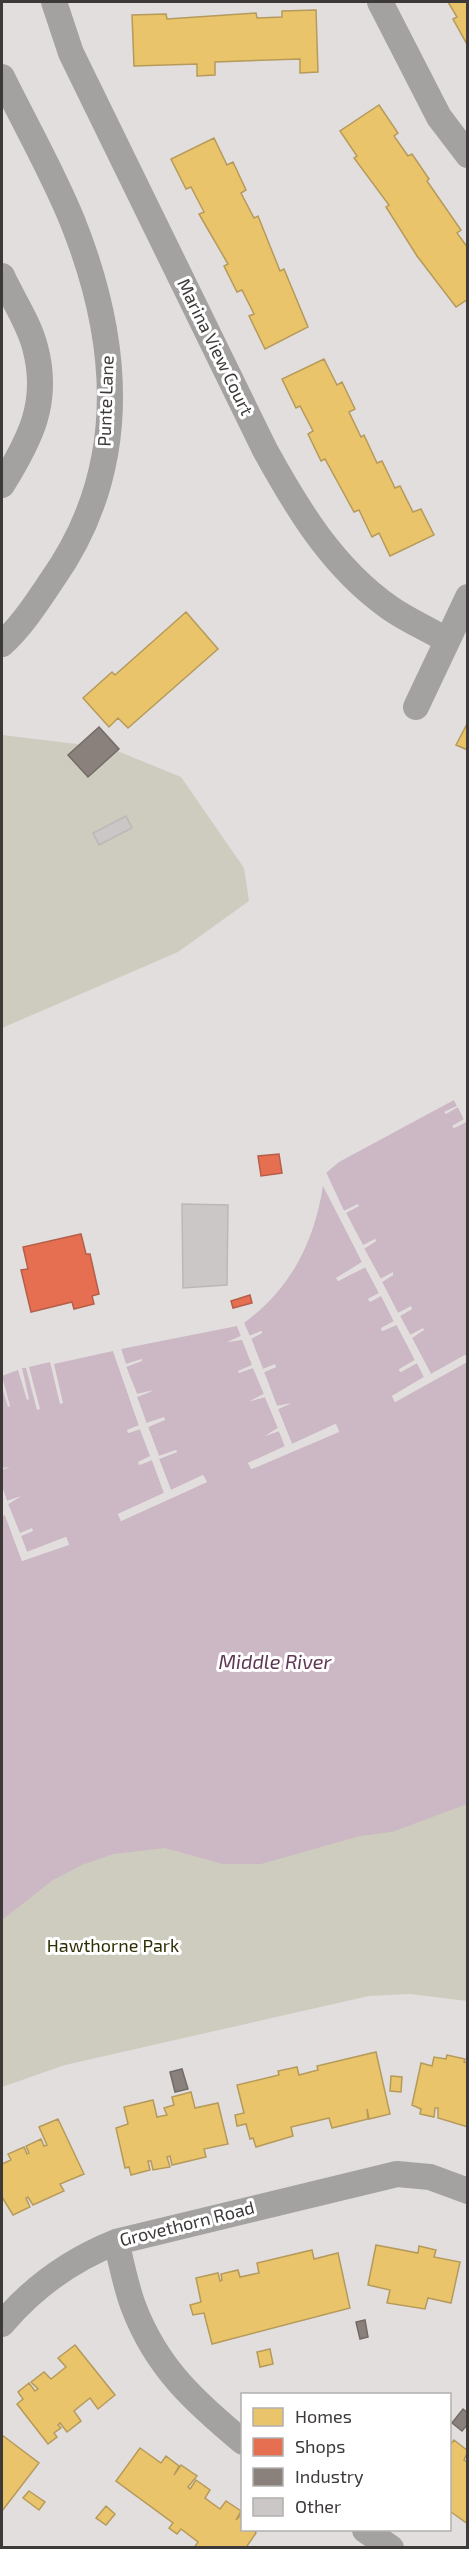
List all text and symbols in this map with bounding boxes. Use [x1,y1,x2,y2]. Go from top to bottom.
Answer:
street label: Marina View Court [173,274,259,419]
street label: Punte Lane [92,355,118,447]
water label: Middle River [219,1649,333,1673]
park label: Hawthorne Park [47,1934,179,1956]
street label: Grovethorn Road [117,2196,256,2250]
legend [241,2393,451,2531]
text: Homes [295,2405,352,2427]
text: Shops [295,2435,345,2457]
text: Industry [295,2465,364,2487]
text: Other [295,2495,341,2517]

